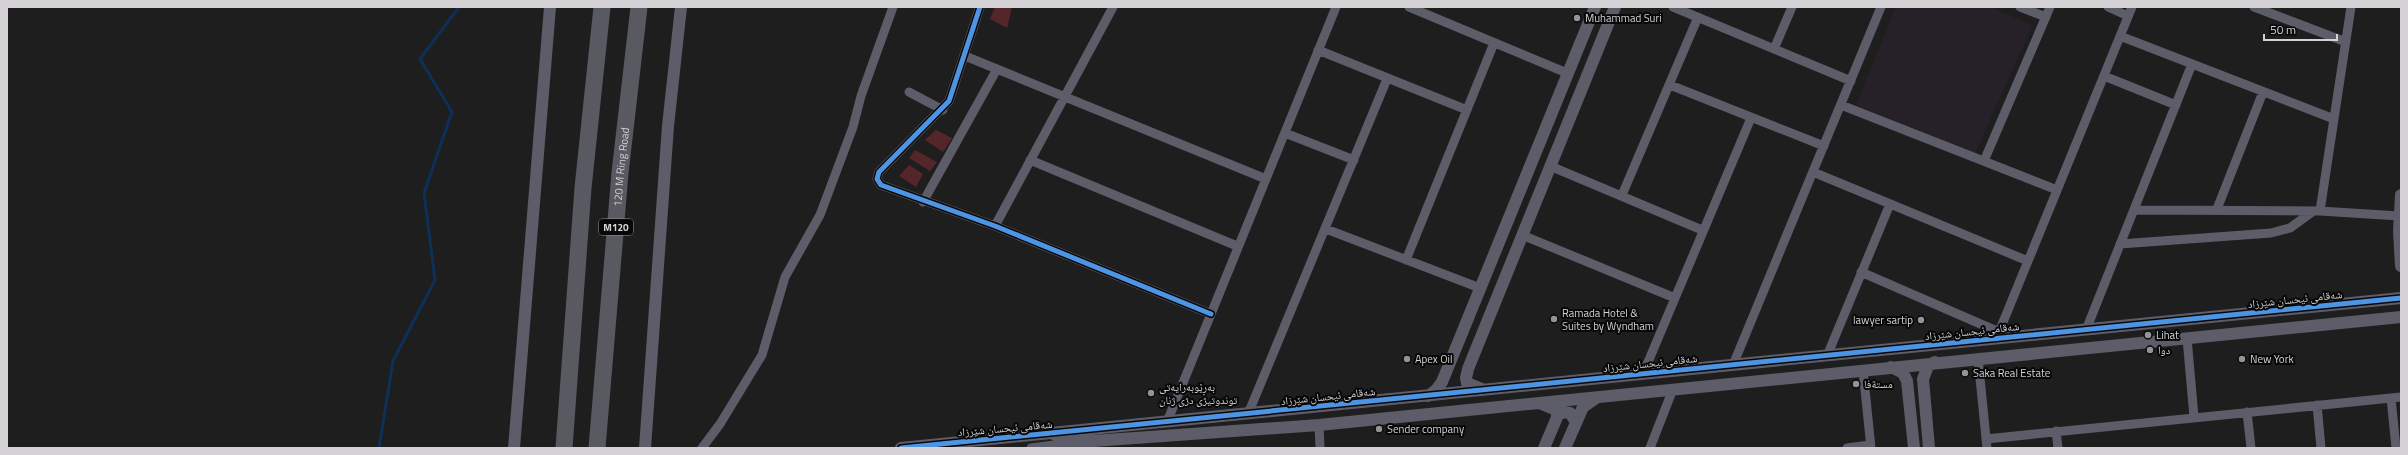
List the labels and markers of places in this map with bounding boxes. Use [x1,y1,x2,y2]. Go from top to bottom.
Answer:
place label: Muhammad Suri [1585,10,1662,26]
marker: Muhammad Suri [1572,13,1582,23]
place label: Ramada Hotel & Suites by Wyndham [1562,305,1654,334]
place label: lawyer sartip [1853,312,1913,328]
marker: Ramada Hotel & Suites by Wyndham [1549,314,1559,324]
marker: lawyer sartip [1916,315,1926,325]
place label: Lihat [2156,327,2179,343]
marker: Lihat [2143,330,2153,340]
place label: دوا [2158,342,2171,358]
marker: دوا [2145,345,2155,355]
place label: Apex Oil [1415,351,1452,367]
place label: New York [2250,351,2294,367]
marker: Apex Oil [1402,354,1412,364]
marker: New York [2237,354,2247,364]
place label: Saka Real Estate [1973,365,2051,381]
marker: Saka Real Estate [1960,368,1970,378]
place label: مستةفا [1864,376,1893,392]
place label: بەڕێوبەرایەتی توندوتیژی دژی ژنان [1159,379,1238,408]
marker: مستةفا [1851,379,1861,389]
marker: بەڕێوبەرایەتی توندوتیژی دژی ژنان [1146,388,1156,398]
place label: Sender company [1387,421,1465,437]
marker: Sender company [1374,424,1384,434]

